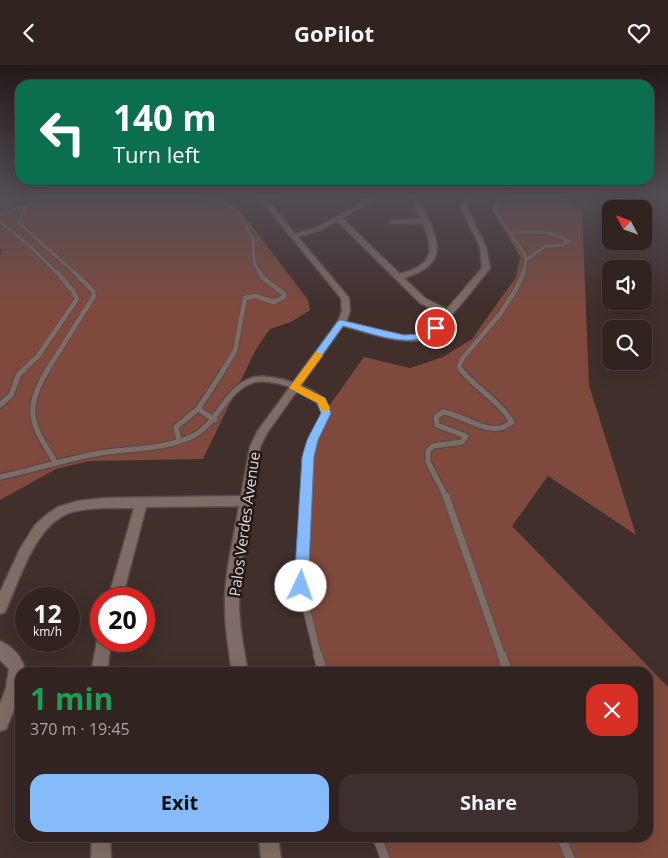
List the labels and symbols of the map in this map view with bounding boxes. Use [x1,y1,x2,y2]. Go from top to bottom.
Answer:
north arrow [602,200,652,250]
pin [415,307,457,349]
street label: Palos Verdes Avenue [224,451,264,597]
position arrow [274,559,326,611]
speed limit sign: 20 [90,587,155,652]

